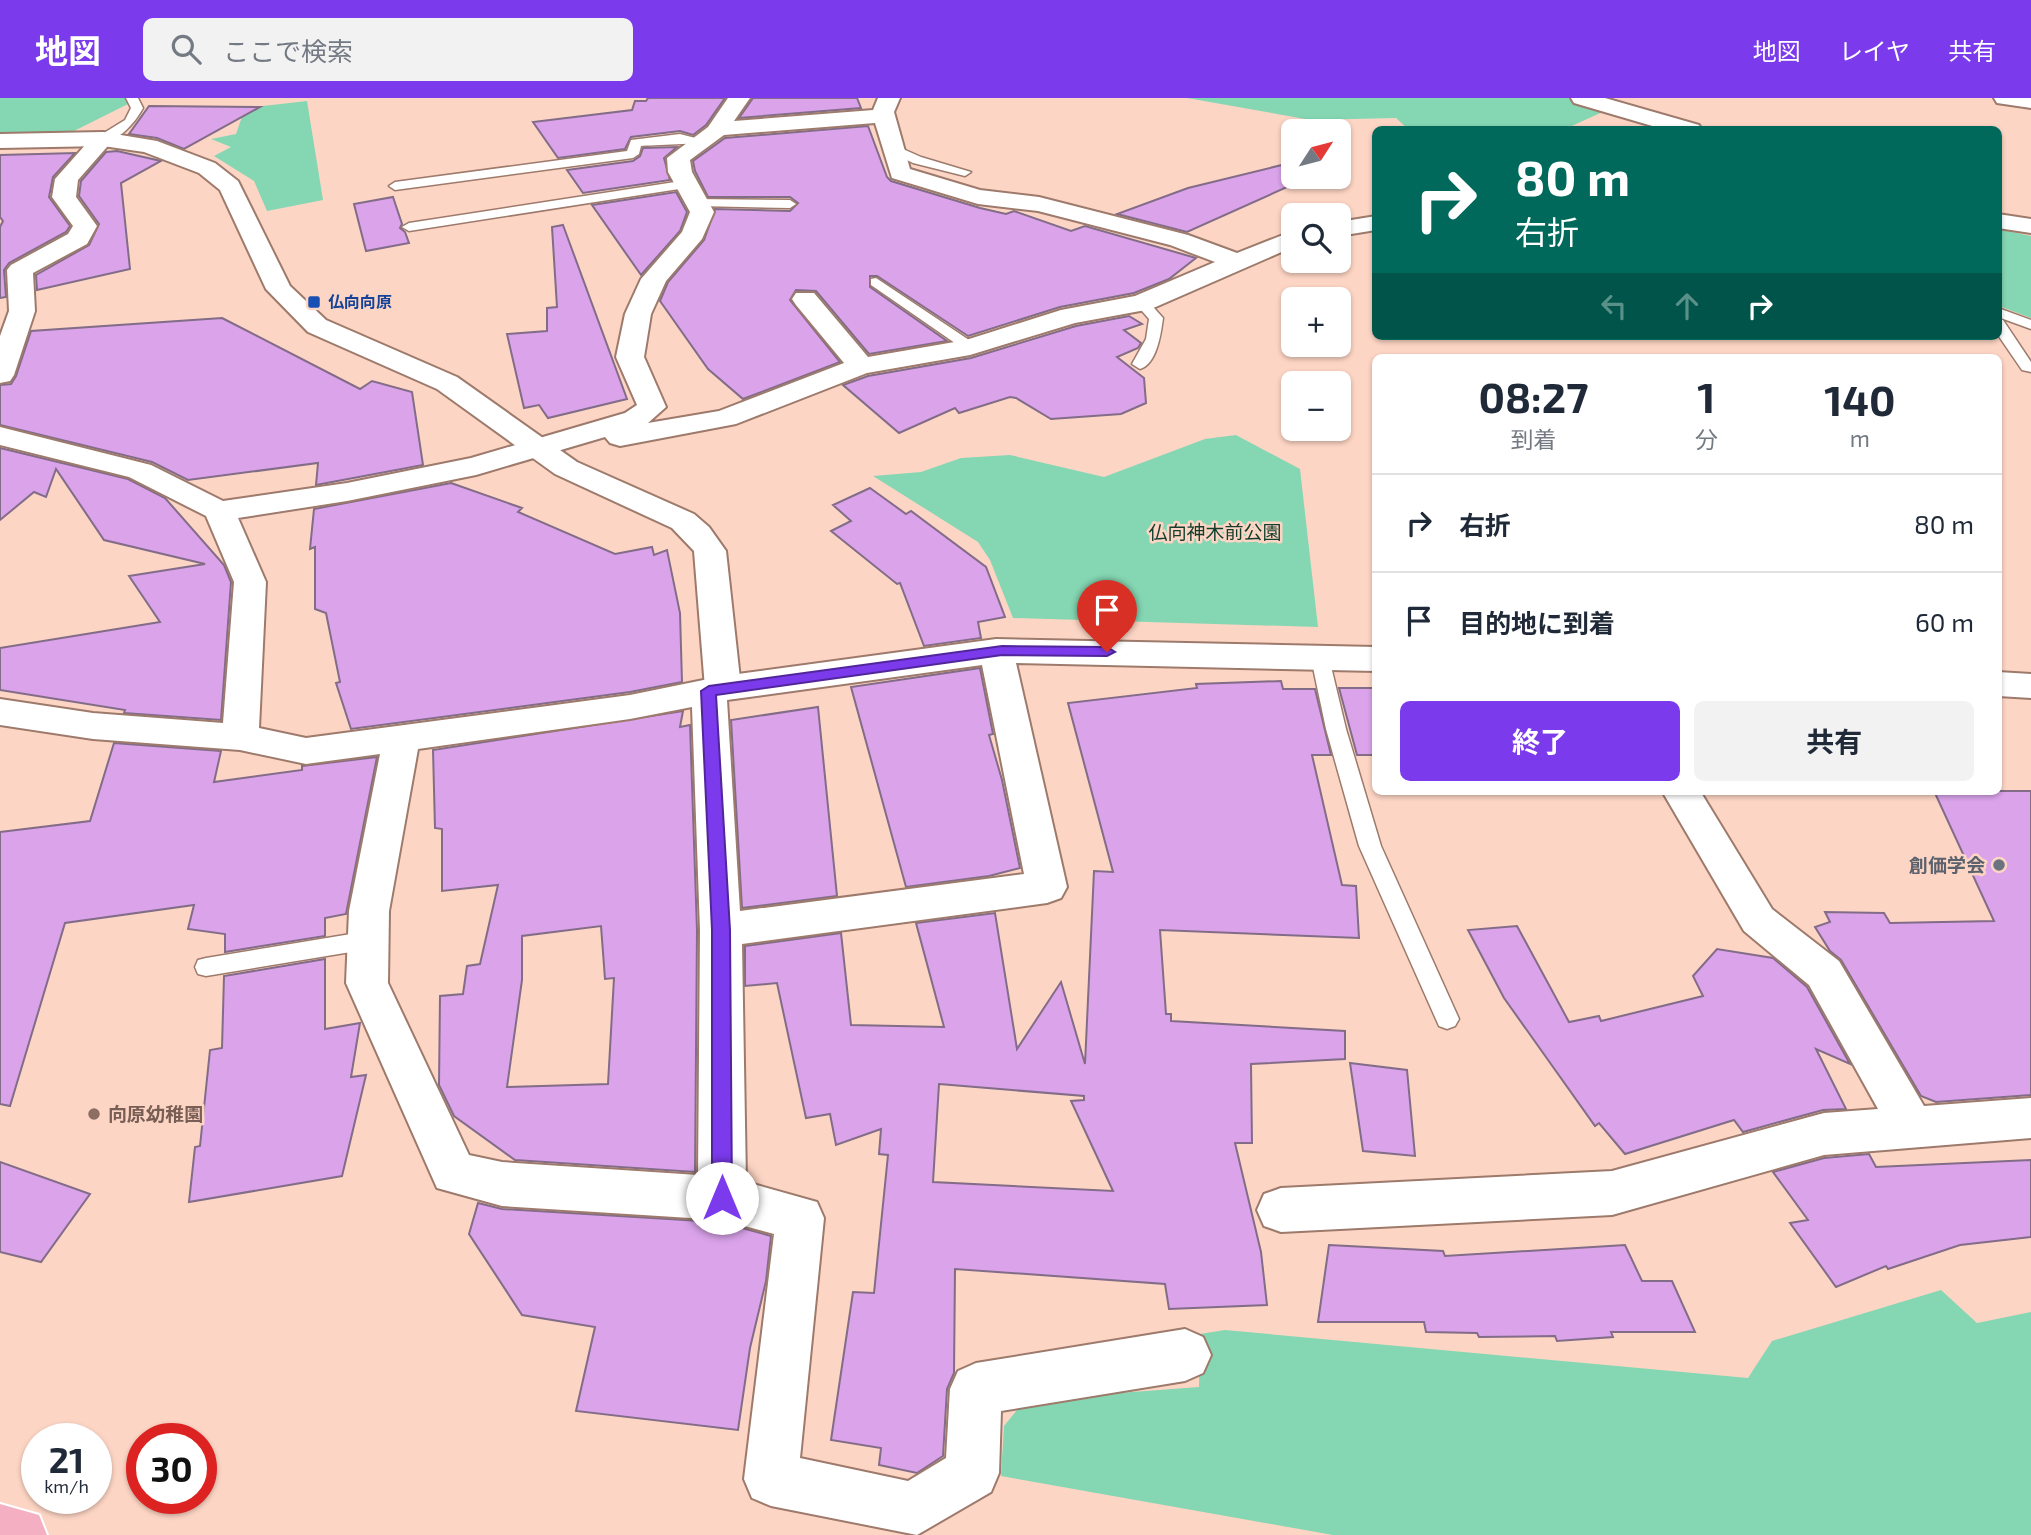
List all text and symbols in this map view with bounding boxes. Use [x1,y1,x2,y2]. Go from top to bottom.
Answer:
search box [143,18,633,81]
text: 地図 [35,30,101,70]
icon: search [167,30,205,68]
text: ここで検索 [223,35,353,66]
text: 地図 [1753,36,1801,65]
text: レイヤ [1839,36,1910,65]
text: 共有 [1948,36,1996,65]
north arrow [1281,119,1351,189]
map controls [1281,119,1351,441]
text: 80 m [1515,147,1630,206]
icon: right [1400,154,1491,245]
button: search [1281,203,1351,273]
text: 右折 [1515,212,1579,250]
button: + [1281,287,1351,357]
icon: left [1595,287,1633,325]
icon: ahead [1668,287,1706,325]
icon: right [1741,287,1779,325]
place label: 仏向向原 [328,292,392,311]
marker: 仏向向原 [306,294,322,310]
button: − [1281,371,1351,441]
text: 08:27 [1478,371,1588,421]
text: 1 [1697,371,1715,421]
text: 140 [1824,374,1896,424]
text: m [1850,424,1870,452]
text: 到着 [1510,425,1556,453]
text: 分 [1695,425,1718,453]
icon: right [1400,504,1438,542]
text: 80 m [1914,508,1974,539]
text: 右折 [1459,509,1511,540]
park label: 仏向神木前公園 [1148,520,1282,543]
pin [1077,580,1137,652]
icon: arrive [1088,591,1126,629]
icon: arrive [1400,602,1438,640]
text: 60 m [1915,606,1974,637]
text: 目的地に到着 [1459,607,1615,638]
button: 終了 [1400,701,1680,781]
button: 共有 [1694,701,1974,781]
place label: 創価学会 [1909,853,1985,876]
marker: 創価学会 [1991,857,2007,873]
place label: 向原幼稚園 [108,1102,203,1125]
marker: 向原幼稚園 [86,1106,102,1122]
position arrow [685,1161,759,1235]
speed limit sign: 30 [126,1423,217,1514]
text: 21 [49,1438,84,1480]
text: km/h [44,1475,89,1497]

